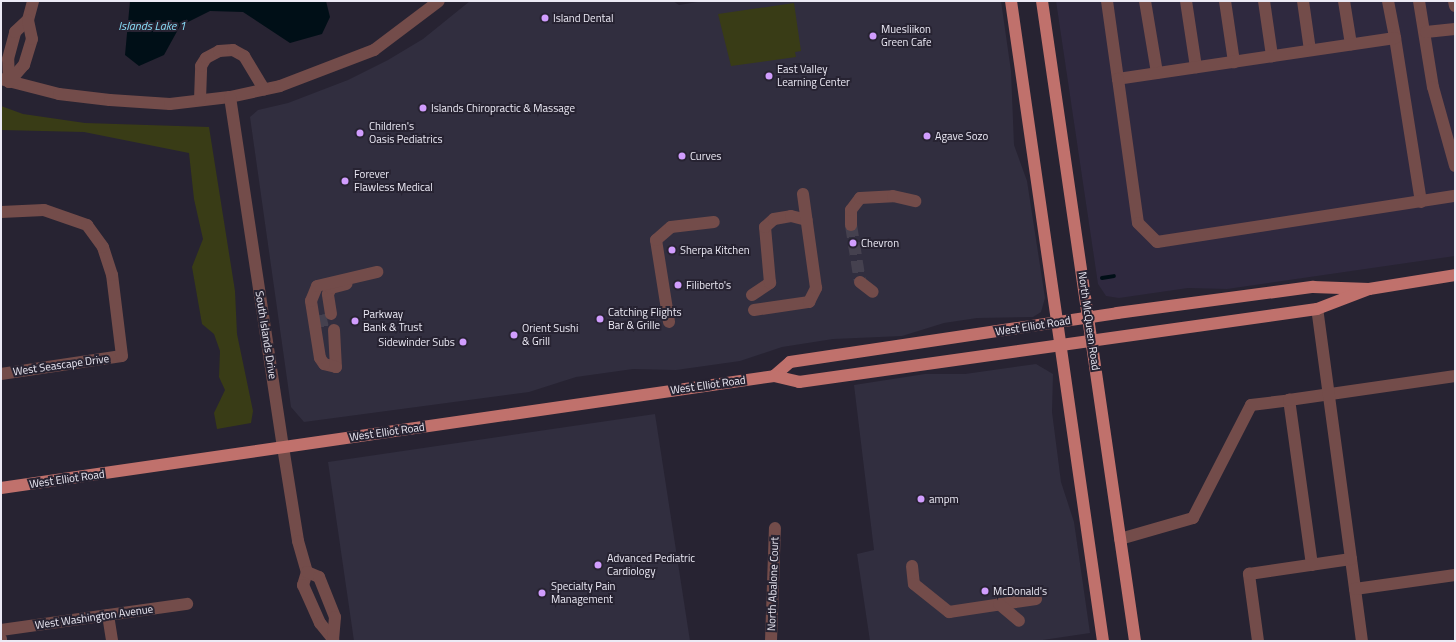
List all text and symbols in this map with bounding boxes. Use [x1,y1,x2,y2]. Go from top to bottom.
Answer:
place label: Island Dental [553,11,613,25]
marker: Island Dental [540,13,550,23]
water label: Islands Lake 1 [118,19,186,33]
place label: Muesliikon Green Cafe [881,23,932,49]
marker: Muesliikon Green Cafe [868,31,878,41]
place label: East Valley Learning Center [777,63,850,89]
marker: East Valley Learning Center [764,71,774,81]
place label: Islands Chiropractic & Massage [431,101,575,115]
marker: Islands Chiropractic & Massage [418,103,428,113]
place label: Children's Oasis Pediatrics [369,120,443,146]
marker: Children's Oasis Pediatrics [354,127,366,139]
place label: Agave Sozo [935,129,988,143]
marker: Agave Sozo [922,131,932,141]
place label: Curves [690,149,721,163]
marker: Curves [677,151,687,161]
place label: Forever Flawless Medical [354,168,433,194]
marker: Forever Flawless Medical [339,175,351,187]
place label: Chevron [861,236,899,250]
marker: Chevron [848,238,858,248]
place label: Sherpa Kitchen [680,243,750,257]
marker: Sherpa Kitchen [667,245,677,255]
street label: North McQueen Road [1076,271,1102,371]
place label: Filiberto's [686,278,731,292]
marker: Filiberto's [673,280,683,290]
street label: South Islands Drive [253,290,279,380]
place label: Catching Flights Bar & Grille [608,306,682,332]
place label: Parkway Bank & Trust [363,308,422,334]
marker: Catching Flights Bar & Grille [595,314,605,324]
street label: West Elliot Road [994,314,1072,338]
marker: Parkway Bank & Trust [350,316,360,326]
place label: Orient Sushi & Grill [522,322,578,348]
marker: Orient Sushi & Grill [509,330,519,340]
place label: Sidewinder Subs [378,335,455,349]
marker: Sidewinder Subs [458,337,468,347]
street label: West Seascape Drive [12,352,110,378]
street label: West Elliot Road [669,373,747,397]
street label: West Elliot Road [348,420,426,444]
street label: West Elliot Road [28,467,106,491]
place label: ampm [929,492,959,506]
marker: ampm [916,494,926,504]
street label: North Abalone Court [765,537,781,631]
place label: Advanced Pediatric Cardiology [607,552,695,578]
marker: Advanced Pediatric Cardiology [592,559,604,571]
place label: Specialty Pain Management [551,580,615,606]
place label: McDonald's [993,584,1047,598]
marker: McDonald's [980,586,990,596]
marker: Specialty Pain Management [536,587,548,599]
street label: West Washington Avenue [34,602,154,632]

